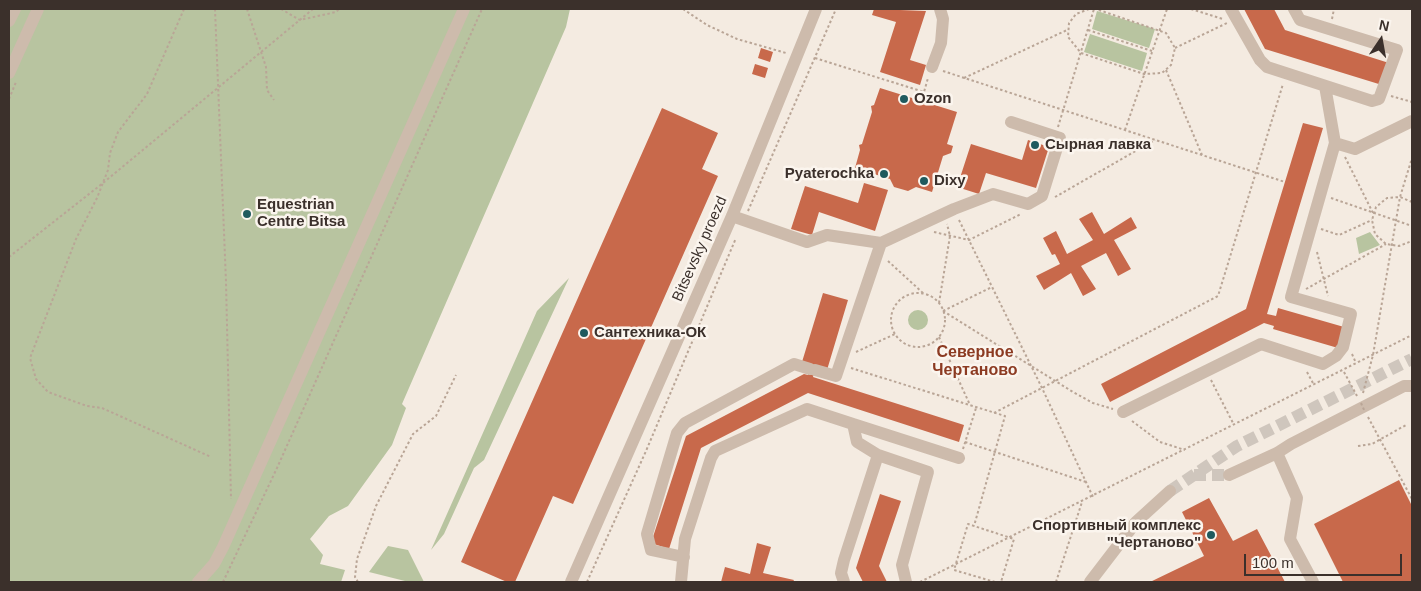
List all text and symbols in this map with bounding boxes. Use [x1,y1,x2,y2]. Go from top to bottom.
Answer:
north arrow [1356,15,1406,65]
text: N [1378,16,1391,34]
place label: Ozon [914,90,951,108]
marker: Ozon [898,93,910,105]
place label: Сырная лавка [1045,136,1151,154]
marker: Сырная лавка [1029,139,1041,151]
place label: Pyaterochka [785,165,874,183]
marker: Pyaterochka [878,168,890,180]
place label: Dixy [934,172,966,190]
marker: Dixy [918,175,930,187]
street label: Bitsevsky proezd [669,194,731,304]
place label: Equestrian Centre Bitsa [257,196,345,231]
marker: Equestrian Centre Bitsa [241,208,253,220]
place label: Сантехника-ОК [594,324,706,342]
marker: Сантехника-ОК [578,327,590,339]
district label: Северное Чертаново [932,343,1018,381]
place label: Спортивный комплекс "Чертаново" [1032,517,1201,552]
marker: Спортивный комплекс "Чертаново" [1205,529,1217,541]
scale bar [1246,544,1404,576]
text: 100 m [1252,554,1294,571]

